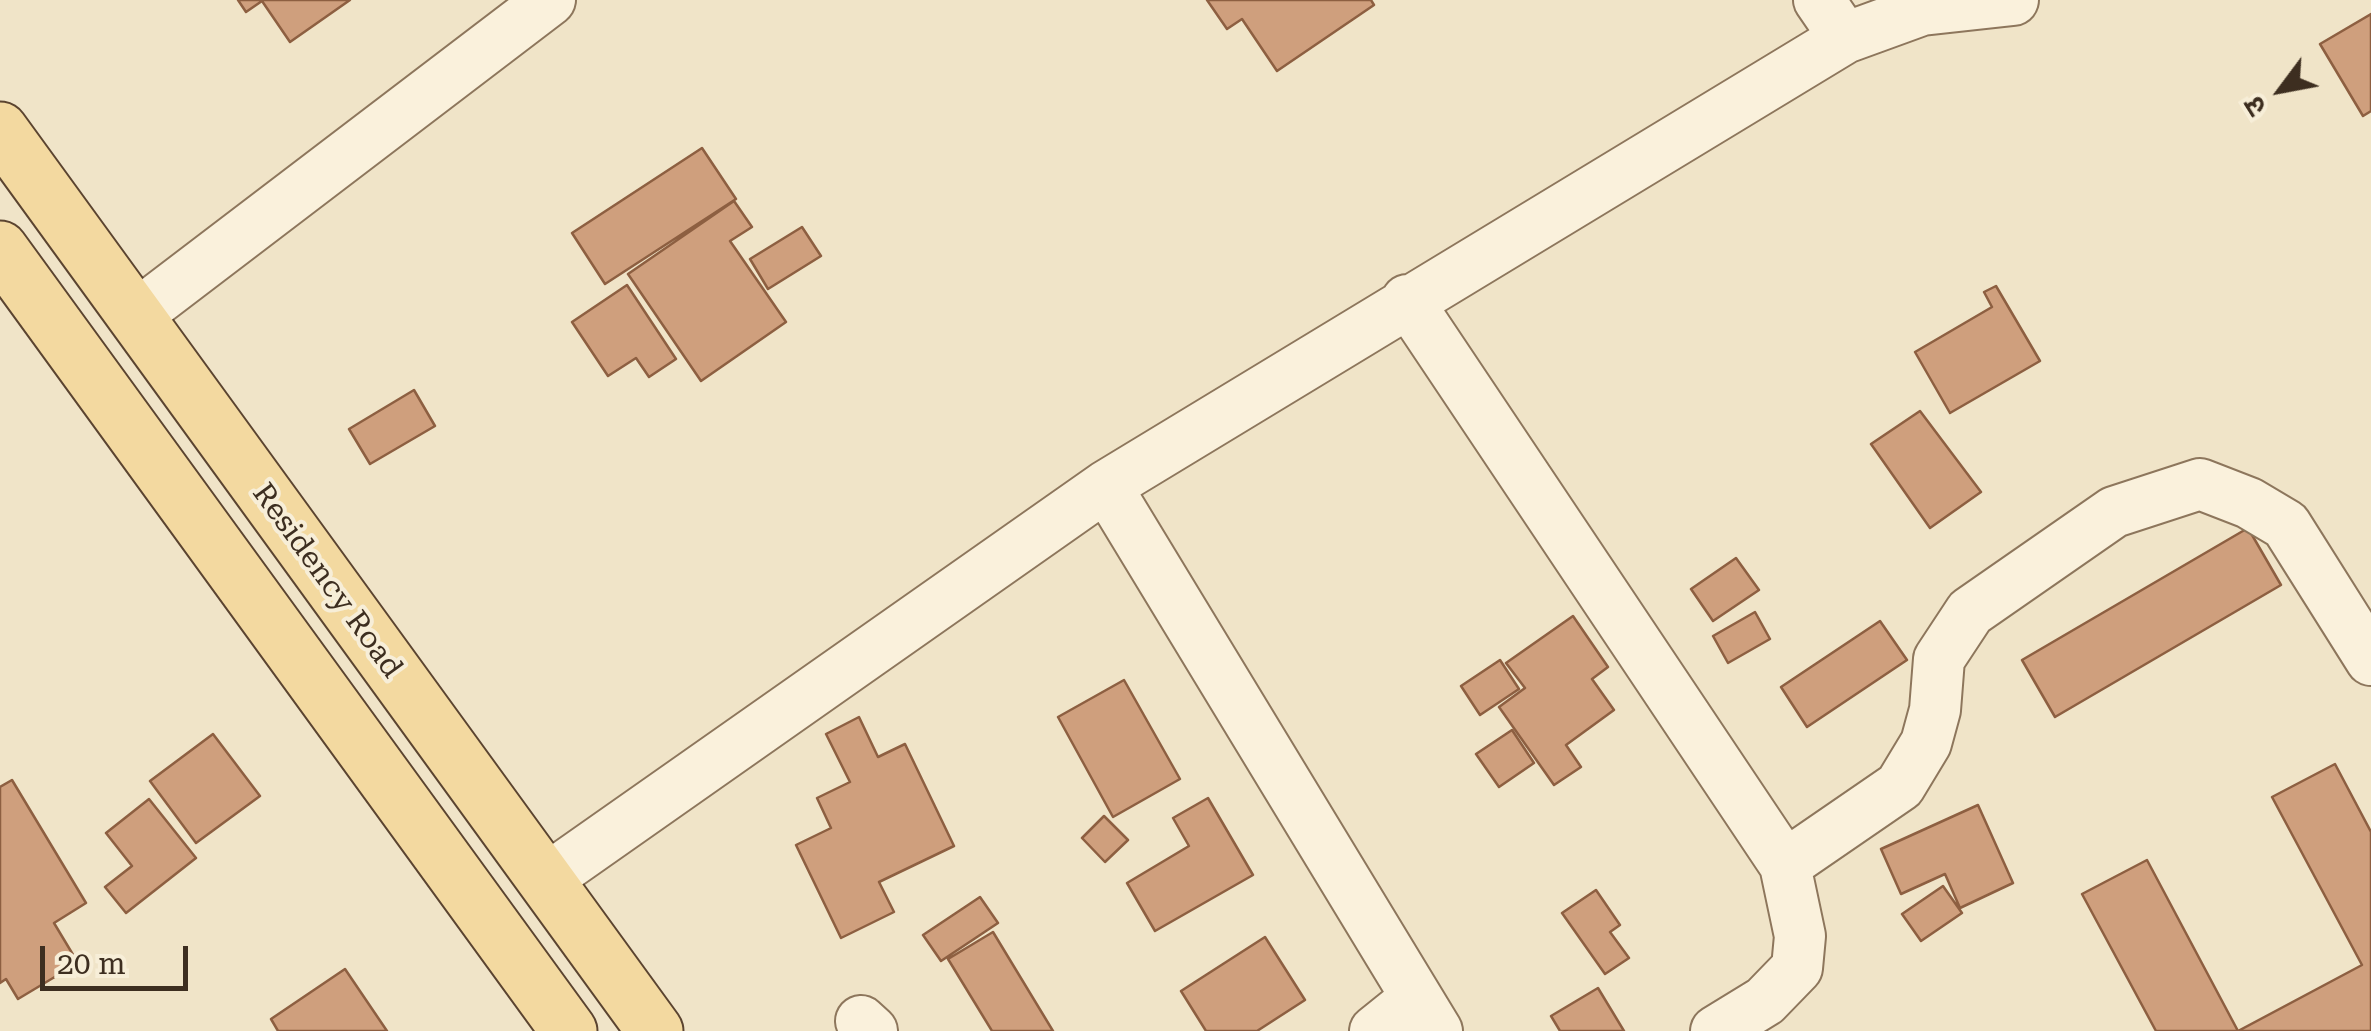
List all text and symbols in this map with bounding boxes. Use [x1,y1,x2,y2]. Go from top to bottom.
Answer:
north arrow [2231,40,2331,140]
text: उ [2237,90,2273,122]
street label: Residency Road [244,477,410,685]
scale bar [45,926,192,988]
text: 20 m [57,946,126,981]

